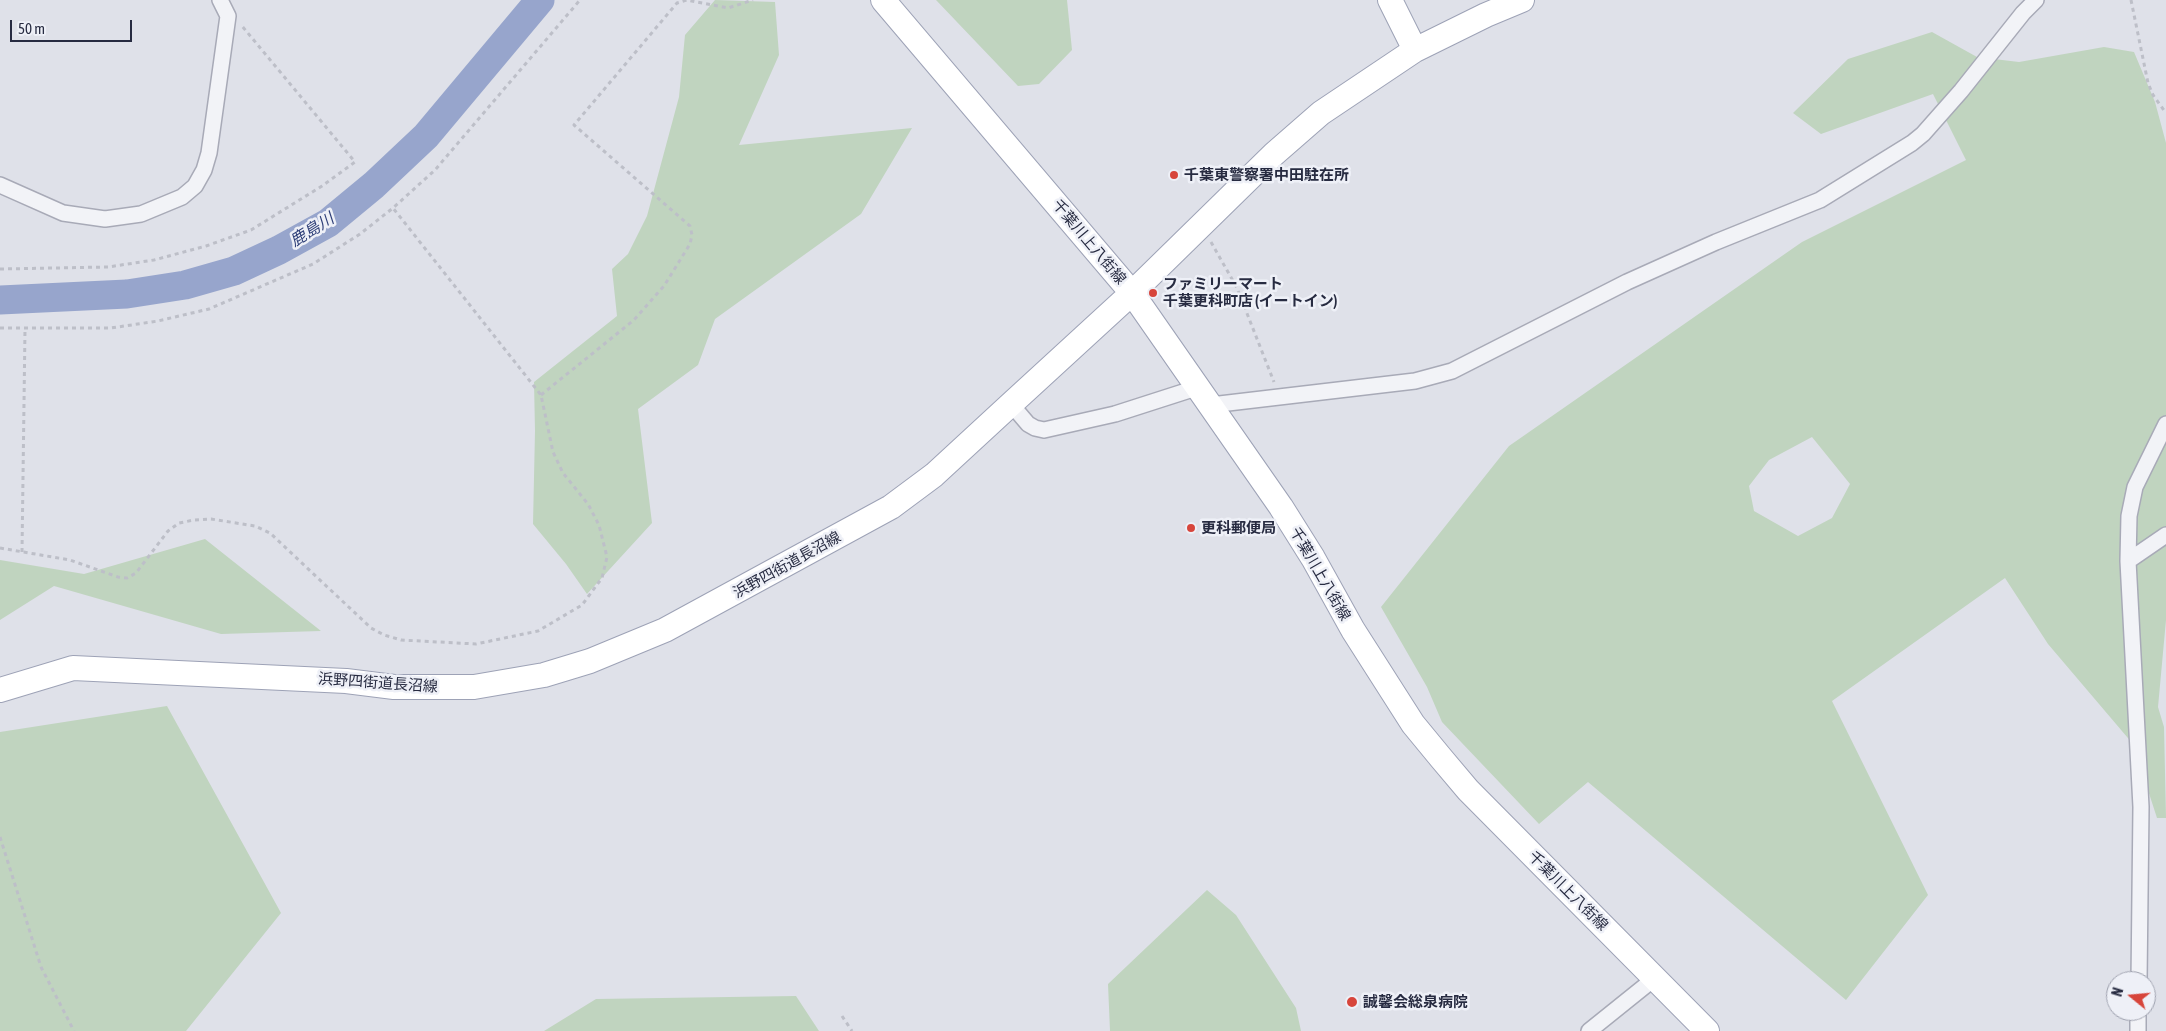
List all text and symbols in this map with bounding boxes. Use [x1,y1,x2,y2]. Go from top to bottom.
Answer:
scale bar [12,10,135,42]
text: 50 m [18,20,45,37]
place label: 千葉東警察署中田駐在所 [1184,166,1349,184]
marker: 千葉東警察署中田駐在所 [1168,169,1180,181]
street label: 千葉川上八街線 [1048,196,1130,288]
water label: 鹿島川 [287,209,337,251]
place label: ファミリーマート 千葉更科町店 (イートイン) [1163,275,1337,310]
marker: ファミリーマート 千葉更科町店 (イートイン) [1147,287,1159,299]
place label: 更科郵便局 [1201,519,1276,537]
marker: 更科郵便局 [1185,522,1197,534]
street label: 千葉川上八街線 [1286,524,1354,624]
street label: 浜野四街道長沼線 [730,528,844,602]
street label: 浜野四街道長沼線 [318,670,438,696]
street label: 千葉川上八街線 [1525,848,1611,934]
north arrow [2106,971,2156,1021]
text: N [2109,986,2126,998]
place label: 誠馨会総泉病院 [1363,993,1468,1011]
marker: 誠馨会総泉病院 [1345,995,1359,1009]

